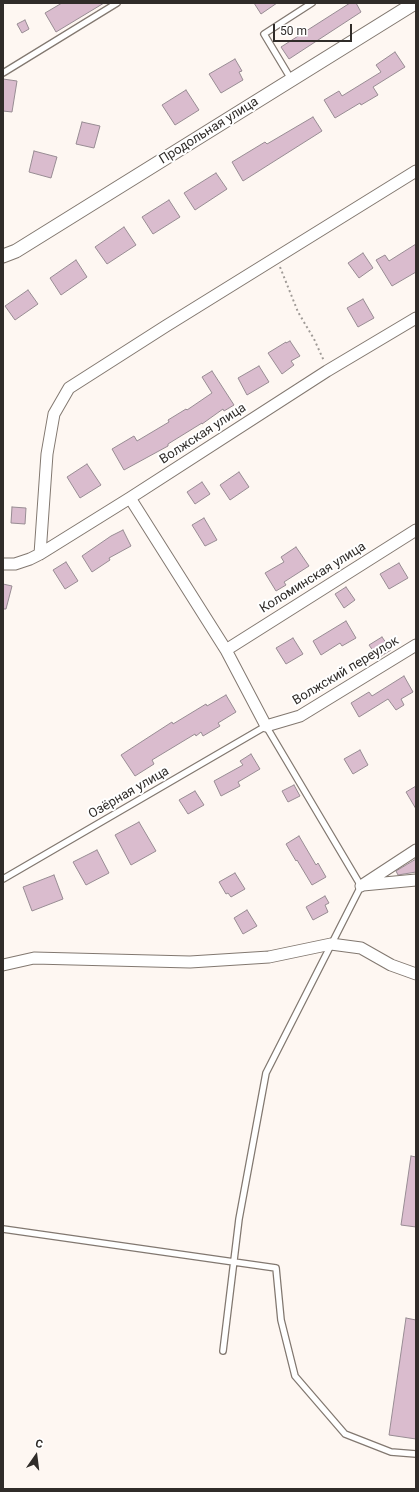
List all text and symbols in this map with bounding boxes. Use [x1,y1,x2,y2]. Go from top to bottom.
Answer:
scale bar [275,16,354,42]
text: 50 m [280,24,307,38]
street label: Продольная улица [157,94,261,168]
street label: Волжская улица [157,400,249,468]
street label: Коломинская улица [257,539,369,617]
street label: Волжский переулок [290,633,402,709]
street label: Озёрная улица [86,764,172,822]
north arrow [16,1436,56,1476]
text: С [34,1437,44,1451]

